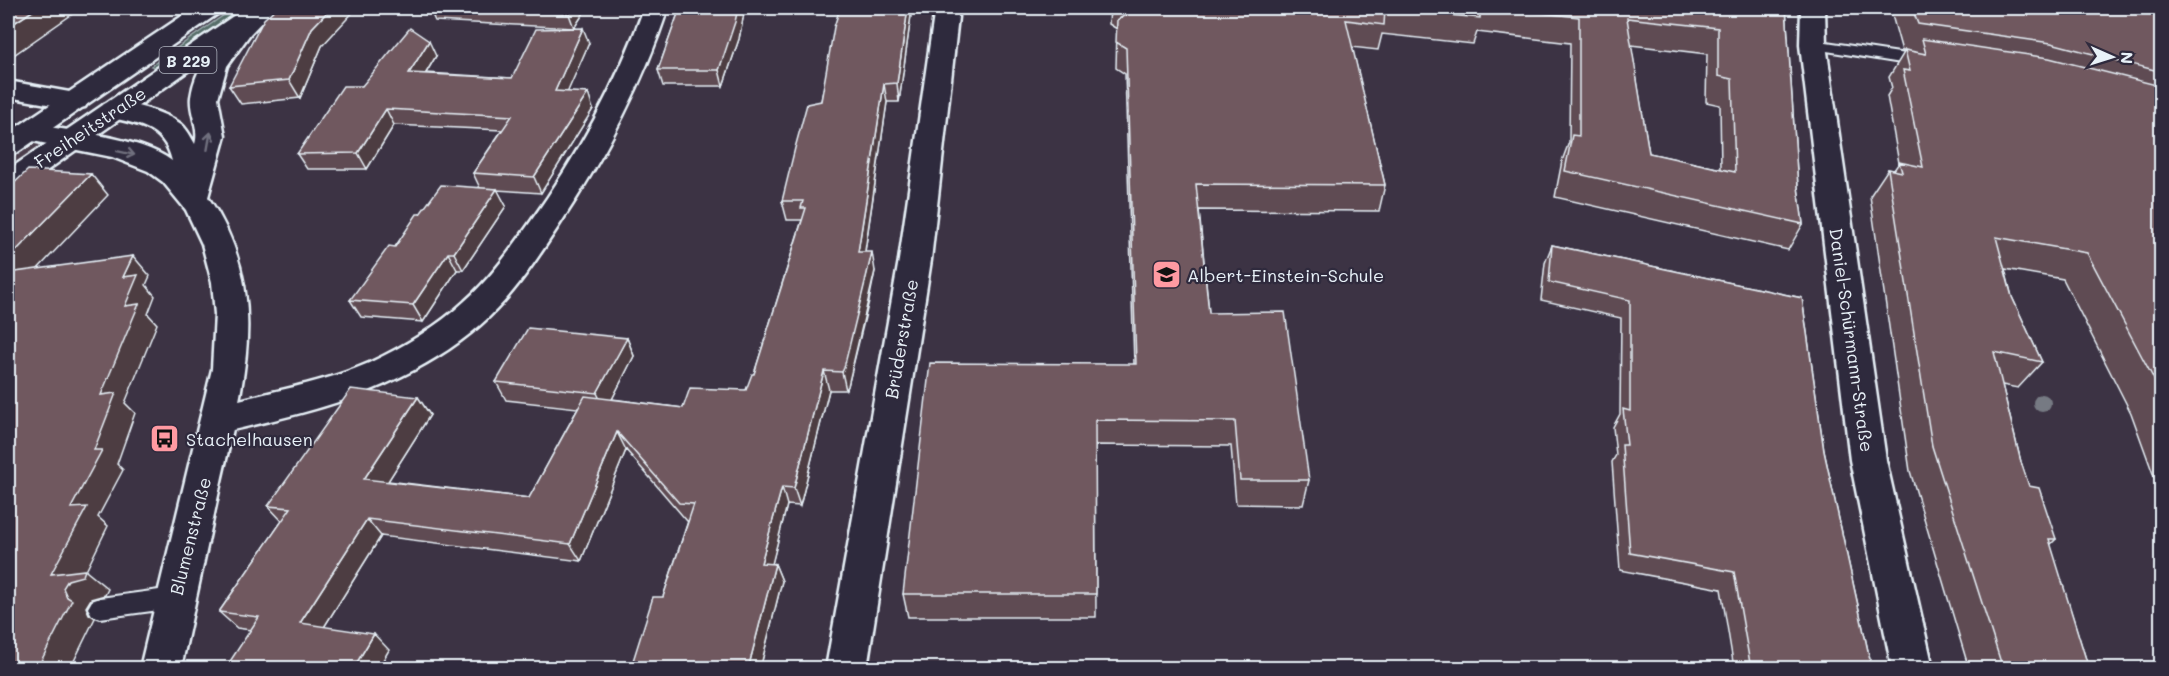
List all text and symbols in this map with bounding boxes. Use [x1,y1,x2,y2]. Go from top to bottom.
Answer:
north arrow [2082,27,2142,87]
road number: B 229 [160,47,216,73]
text: N [2117,51,2138,64]
street label: Freiheitstraße [29,81,151,173]
one-way arrow [203,132,214,151]
one-way arrow [116,148,135,159]
street label: Daniel-Schürmann-Straße [1824,226,1880,454]
school or university icon: Albert-Einstein-Schule [1150,259,1182,291]
place label: Albert-Einstein-Schule [1187,263,1384,287]
street label: Brüderstraße [879,277,923,401]
bus stop icon: Stachelhausen [149,423,181,455]
place label: Stachelhausen [186,427,313,451]
street label: Blumenstraße [164,475,216,597]

